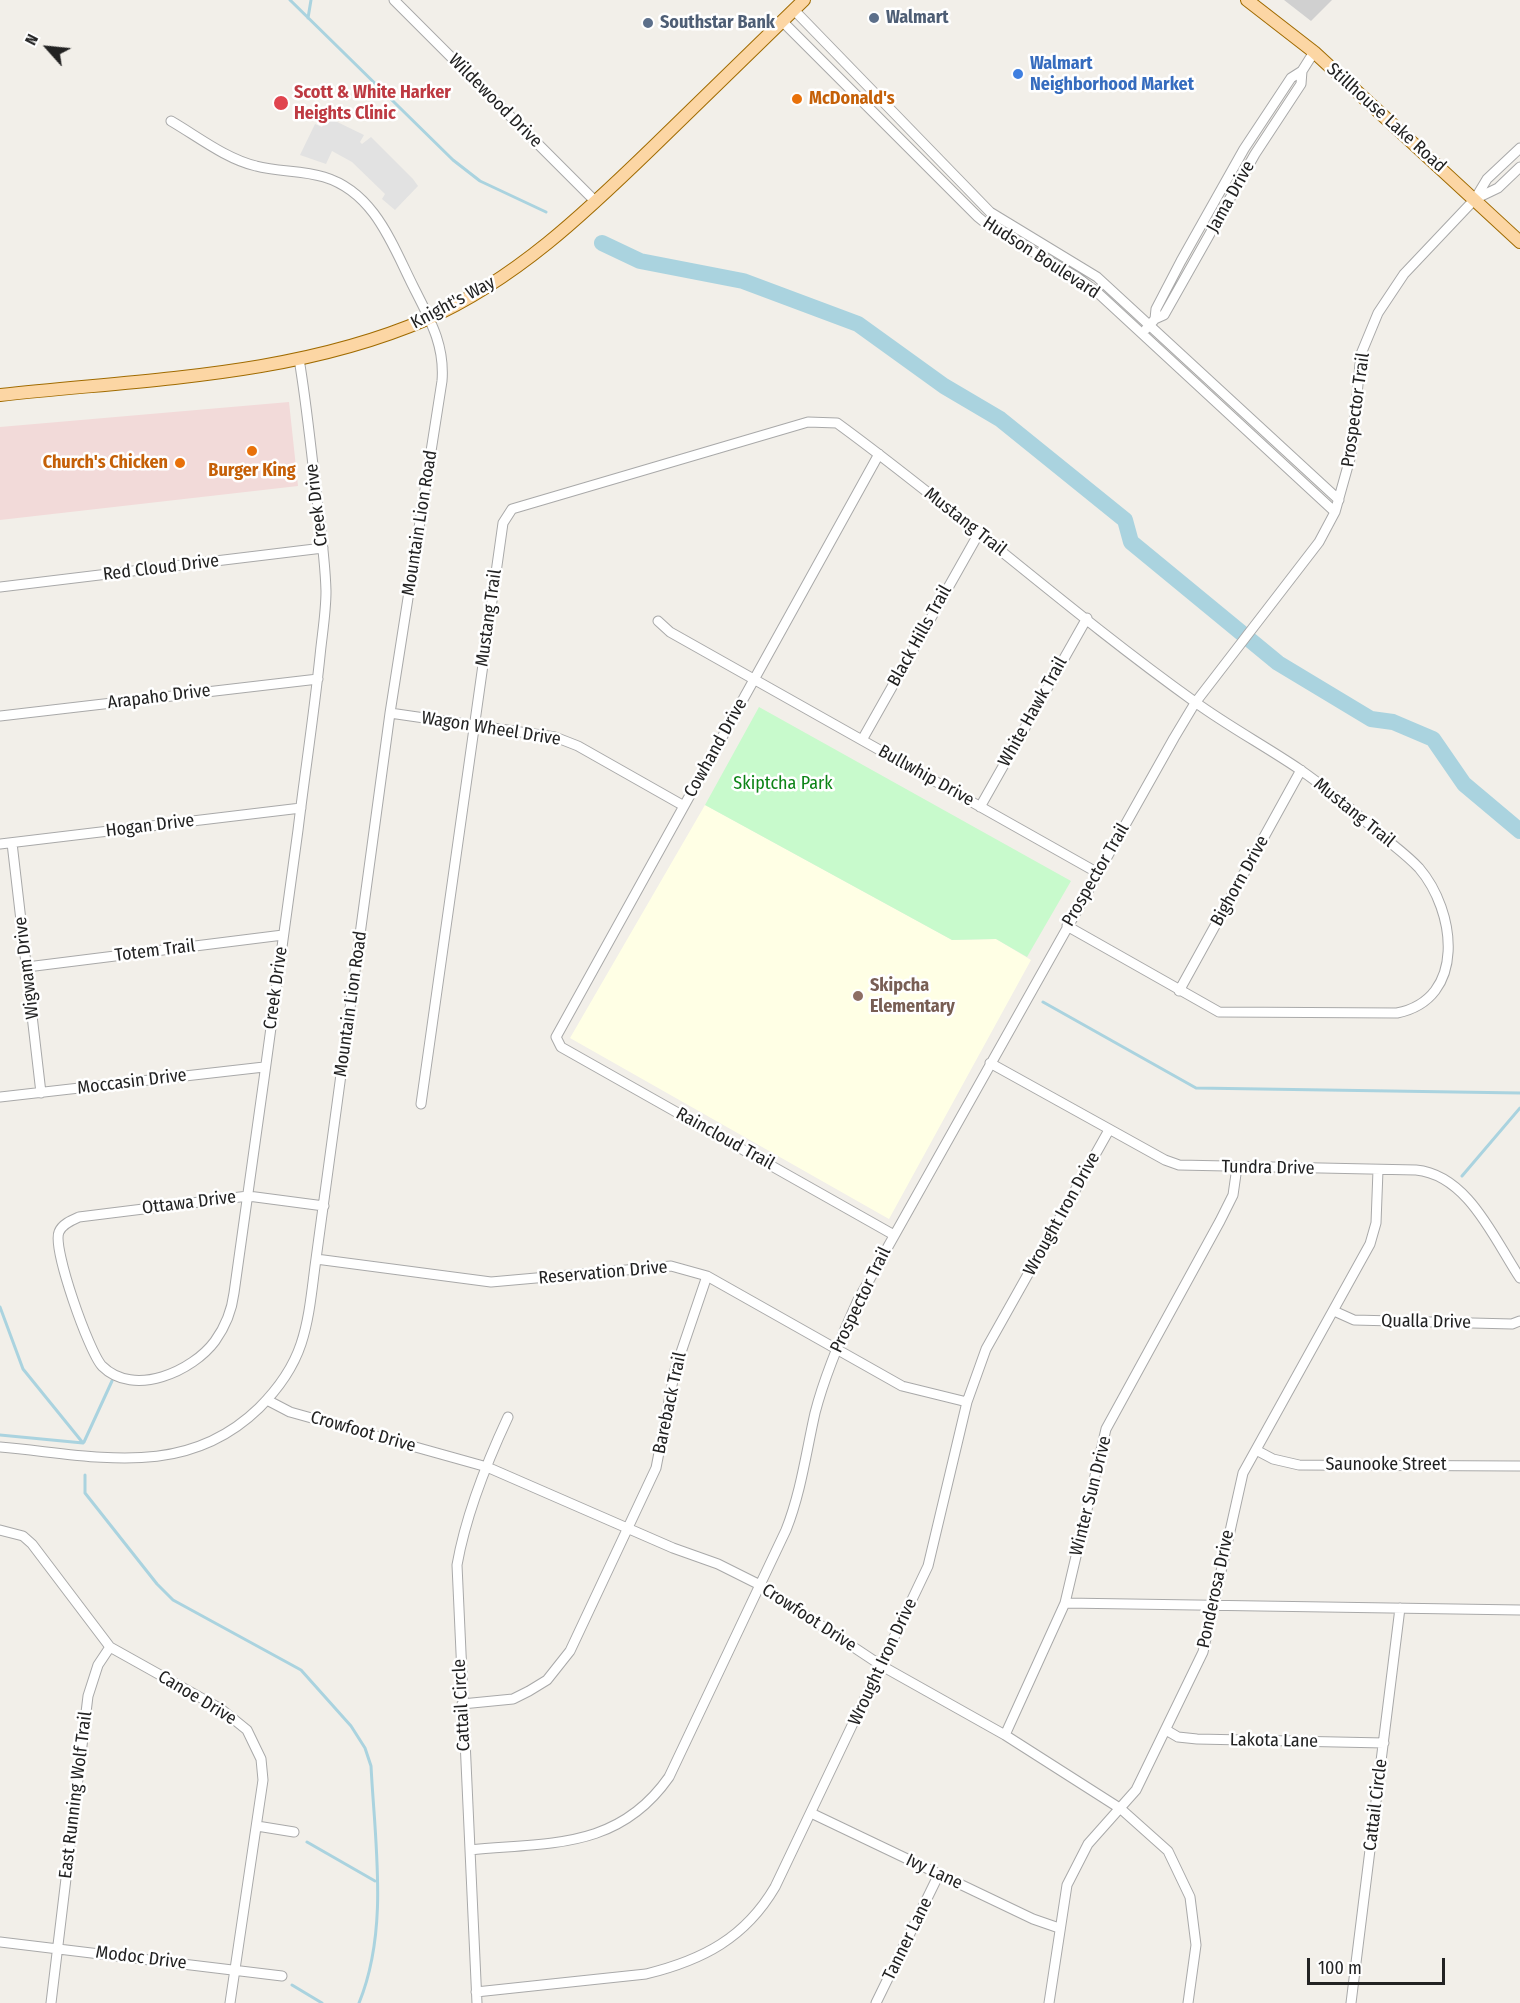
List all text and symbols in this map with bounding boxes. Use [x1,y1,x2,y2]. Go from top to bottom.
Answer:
place label: Walmart [886,7,949,29]
marker: Walmart [867,11,881,25]
place label: Southstar Bank [660,12,775,34]
marker: Southstar Bank [641,16,655,30]
north arrow [18,18,78,78]
text: N [21,31,42,48]
street label: Wildewood Drive [444,50,546,152]
place label: Walmart Neighborhood Market [1030,53,1194,96]
street label: Stillhouse Lake Road [1322,59,1450,177]
marker: Walmart Neighborhood Market [1011,67,1025,81]
place label: Scott & White Harker Heights Clinic [294,82,451,124]
place label: McDonald's [809,88,895,110]
marker: McDonald's [790,92,804,106]
marker: Scott & White Harker Heights Clinic [272,94,290,112]
street label: Jama Drive [1202,157,1260,237]
street label: Hudson Boulevard [978,212,1104,304]
street label: Knight's Way [407,272,499,334]
street label: Prospector Trail [1337,351,1375,469]
marker: Burger King [245,444,259,458]
street label: Mountain Lion Road [398,449,442,597]
place label: Church's Chicken [43,452,168,474]
marker: Church's Chicken [173,456,187,470]
place label: Burger King [208,460,296,482]
street label: Creek Drive [301,462,333,548]
street label: Mustang Trail [920,483,1010,561]
street label: Red Cloud Drive [102,550,220,586]
street label: Mustang Trail [471,568,507,668]
street label: Black Hills Trail [883,582,957,690]
street label: White Hawk Trail [994,653,1072,771]
street label: Arapaho Drive [106,680,212,714]
street label: Cowhand Drive [680,695,752,801]
street label: Wagon Wheel Drive [420,707,562,751]
street label: Bullwhip Drive [874,741,978,811]
park label: Skiptcha Park [733,773,833,795]
street label: Mustang Trail [1309,774,1399,852]
street label: Hogan Drive [104,810,196,842]
street label: Prospector Trail [1058,820,1134,930]
street label: Bighorn Drive [1206,832,1274,930]
street label: Wigwam Drive [10,916,44,1020]
street label: Mountain Lion Road [330,930,372,1078]
street label: Totem Trail [113,935,197,967]
street label: Creek Drive [260,945,292,1031]
place label: Skipcha Elementary [870,975,955,1018]
marker: Skipcha Elementary [851,989,865,1003]
street label: Moccasin Drive [76,1065,188,1099]
street label: Raincloud Trail [672,1103,778,1175]
street label: Wrought Iron Drive [1019,1148,1105,1280]
street label: Tundra Drive [1221,1156,1315,1180]
street label: Ottawa Drive [141,1187,237,1219]
street label: Prospector Trail [826,1243,896,1357]
street label: Reservation Drive [538,1257,668,1289]
street label: Qualla Drive [1381,1310,1471,1334]
street label: Bareback Trail [649,1350,691,1456]
street label: Crowfoot Drive [308,1407,418,1457]
street label: Winter Sun Drive [1066,1434,1116,1558]
street label: Saunooke Street [1325,1454,1447,1476]
street label: Ponderosa Drive [1193,1528,1239,1650]
street label: Crowfoot Drive [758,1579,860,1657]
street label: Wrought Iron Drive [844,1595,922,1729]
street label: Cattail Circle [449,1658,475,1752]
street label: Canoe Drive [154,1666,240,1730]
street label: East Running Wolf Trail [55,1710,97,1880]
street label: Lakota Lane [1230,1729,1318,1753]
street label: Cattail Circle [1360,1758,1392,1852]
street label: Ivy Lane [902,1850,966,1894]
street label: Tanner Lane [879,1894,937,1984]
street label: Modoc Drive [94,1942,188,1974]
scale bar [1310,1946,1448,1984]
text: 100 m [1318,1957,1362,1979]

